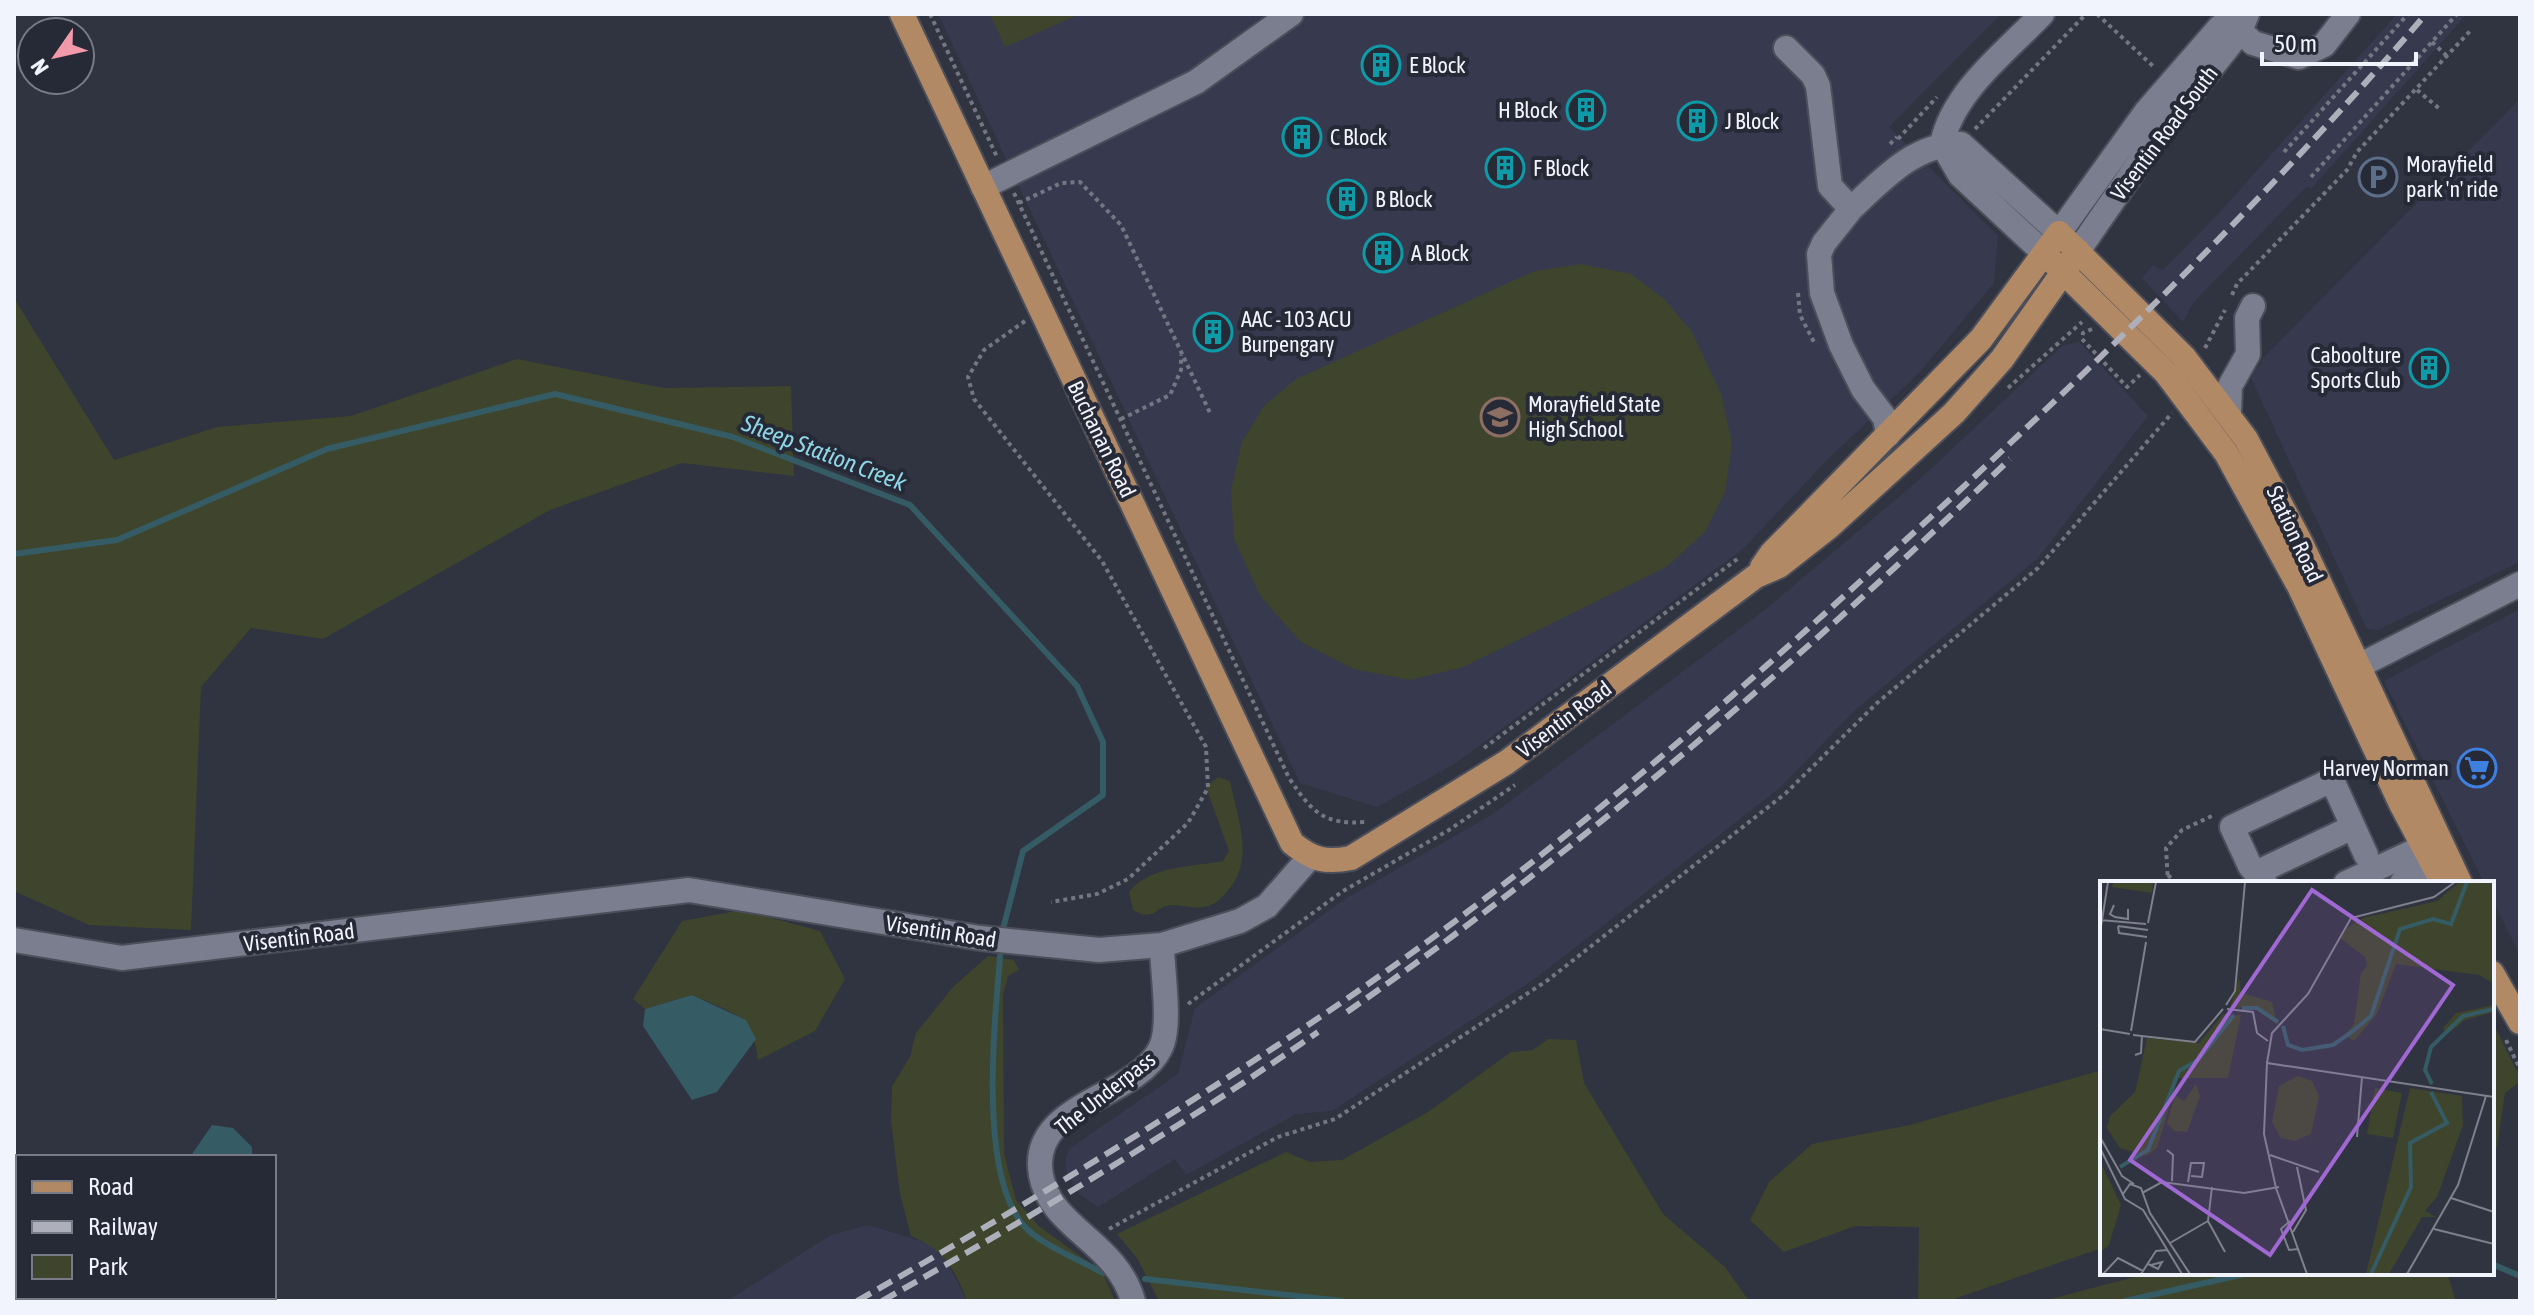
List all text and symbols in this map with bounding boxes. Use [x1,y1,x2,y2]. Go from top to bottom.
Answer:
north arrow [16,16,96,96]
scale bar [2262,16,2416,66]
text: 50 m [2274,30,2317,57]
building icon: E Block [1360,44,1402,86]
place label: E Block [1409,52,1466,78]
text: N [25,55,54,80]
street label: Visentin Road South [2105,61,2223,205]
building icon: H Block [1565,89,1607,131]
place label: H Block [1498,97,1558,123]
building icon: J Block [1676,100,1718,142]
place label: J Block [1725,108,1780,134]
building icon: C Block [1281,116,1323,158]
place label: C Block [1330,124,1387,150]
building icon: F Block [1484,147,1526,189]
place label: Morayfield park 'n' ride [2406,151,2498,202]
place label: F Block [1533,155,1589,181]
parking icon: Morayfield park 'n' ride [2357,156,2399,198]
building icon: B Block [1326,178,1368,220]
place label: B Block [1375,186,1433,212]
building icon: A Block [1362,232,1404,274]
place label: A Block [1411,240,1469,266]
place label: AAC - 103 ACU Burpengary [1241,306,1352,357]
building icon: AAC - 103 ACU Burpengary [1192,311,1234,353]
place label: Caboolture Sports Club [2310,342,2401,393]
building icon: Caboolture Sports Club [2408,347,2450,389]
street label: Buchanan Road [1063,376,1141,502]
place label: Morayfield State High School [1528,391,1661,442]
school or university icon: Morayfield State High School [1479,396,1521,438]
water label: Sheep Station Creek [738,409,910,496]
street label: Station Road [2261,482,2329,586]
street label: Visentin Road [1512,675,1616,763]
supermarket icon: Harvey Norman [2456,747,2498,789]
place label: Harvey Norman [2322,755,2449,781]
inset map [2100,881,2494,1275]
street label: Visentin Road [884,909,998,953]
street label: Visentin Road [242,917,356,957]
street label: The Underpass [1050,1046,1160,1140]
legend [16,1155,276,1299]
text: Road [88,1173,134,1200]
text: Railway [88,1213,158,1240]
text: Park [88,1253,129,1280]

